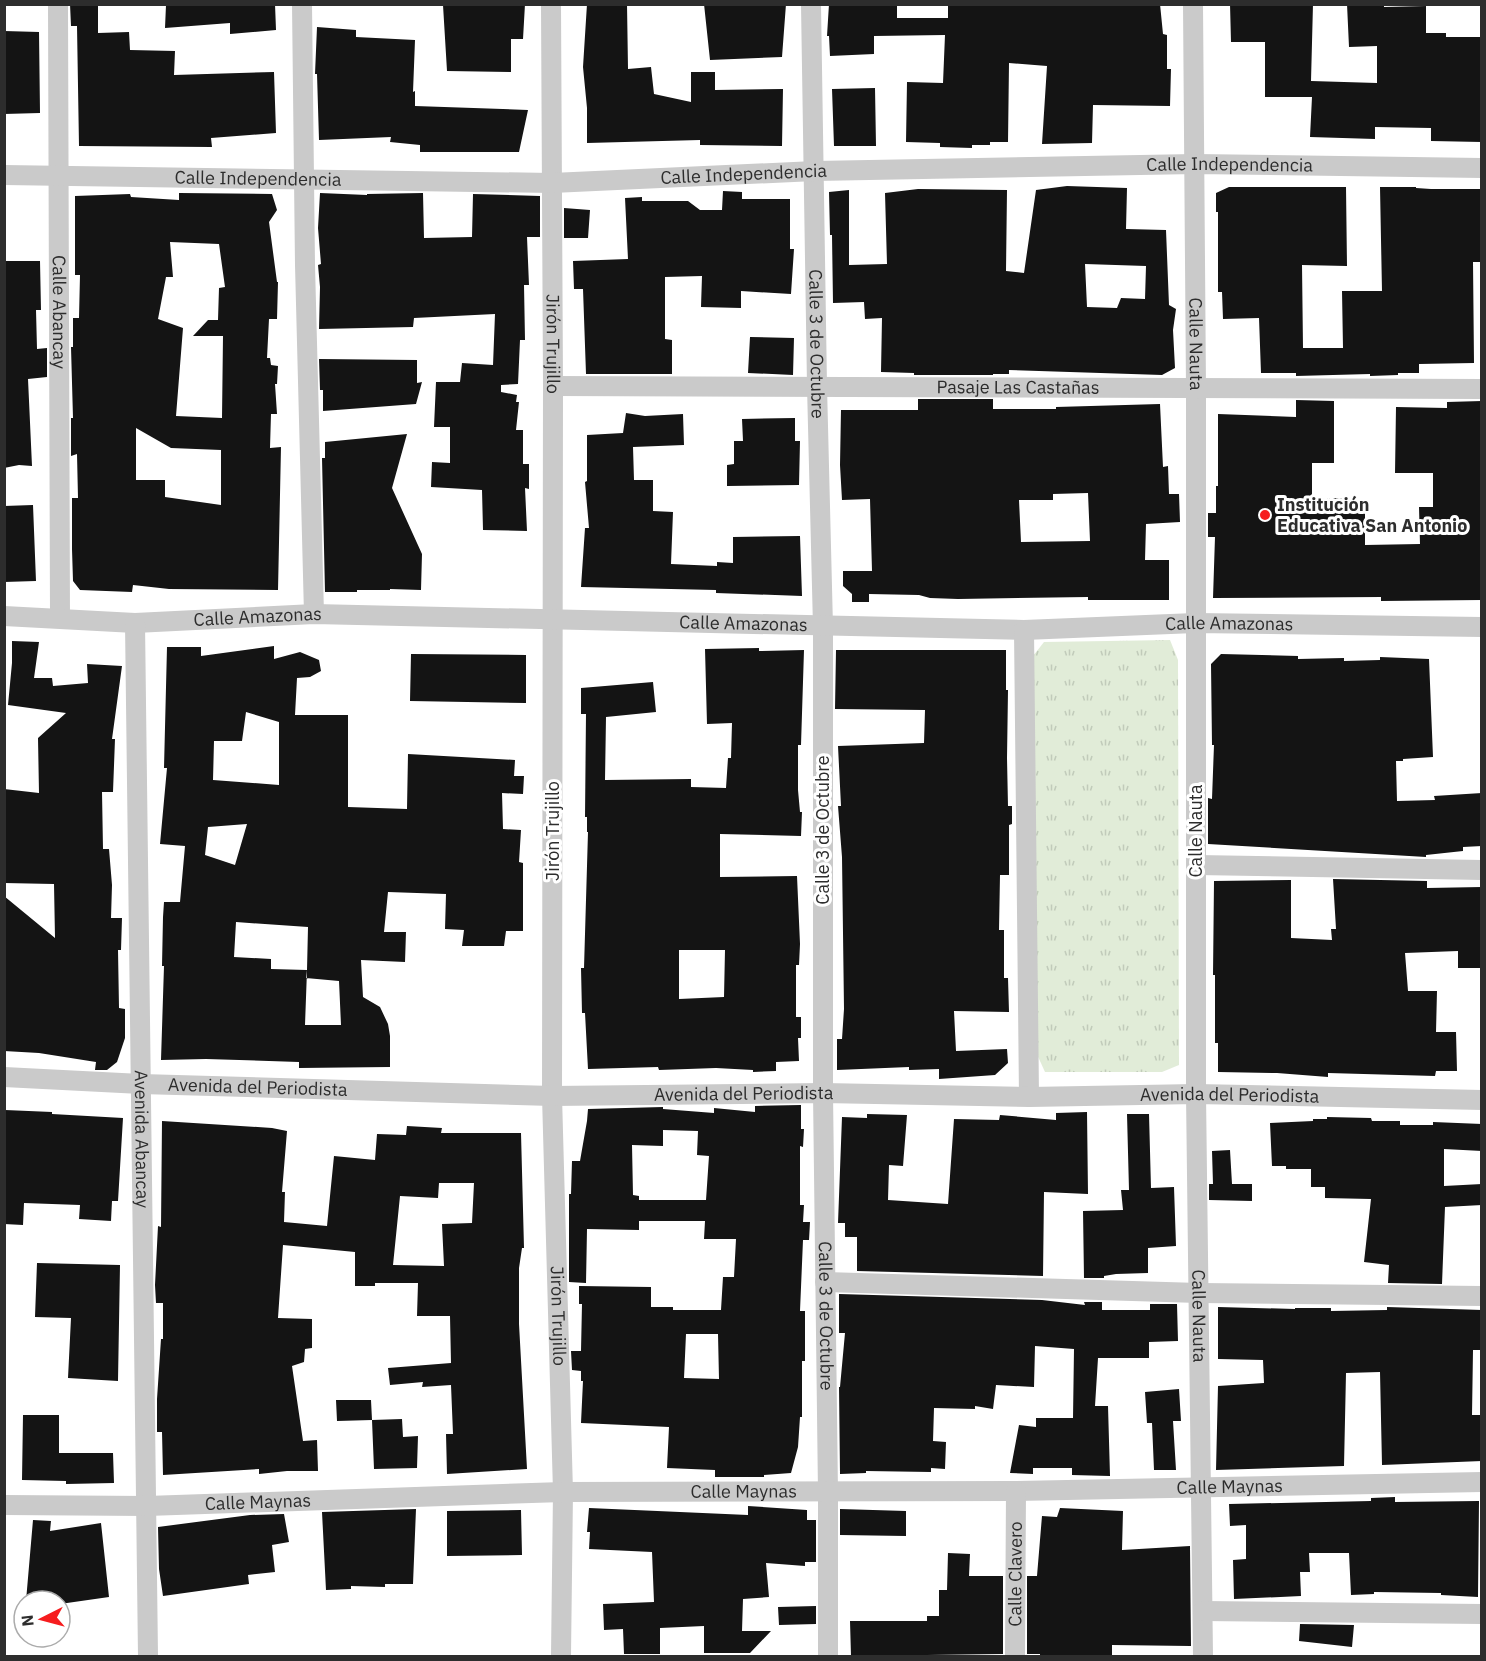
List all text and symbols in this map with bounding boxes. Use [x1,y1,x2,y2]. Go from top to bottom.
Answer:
street label: Calle Independencia [1146,152,1314,177]
street label: Calle Independencia [660,159,828,189]
street label: Calle Independencia [174,165,342,191]
street label: Calle Abancay [48,255,71,369]
street label: Calle 3 de Octubre [804,269,830,419]
street label: Jirón Trujillo [542,294,565,394]
street label: Calle Nauta [1184,297,1208,391]
street label: Pasaje Las Castañas [936,375,1100,399]
place label: Institución Educativa San Antonio [1277,493,1467,537]
marker: Institución Educativa San Antonio [1258,508,1272,522]
street label: Calle Amazonas [193,602,322,631]
street label: Calle Amazonas [679,610,808,636]
street label: Calle Amazonas [1165,611,1294,635]
street label: Calle 3 de Octubre [811,755,834,905]
street label: Jirón Trujillo [541,781,564,881]
street label: Calle Nauta [1184,784,1207,878]
street label: Avenida Abancay [130,1070,154,1208]
street label: Avenida del Periodista [168,1073,348,1101]
street label: Avenida del Periodista [654,1081,834,1106]
street label: Avenida del Periodista [1140,1082,1320,1108]
street label: Calle 3 de Octubre [814,1241,839,1391]
street label: Jirón Trujillo [546,1266,571,1366]
street label: Calle Nauta [1187,1269,1211,1363]
street label: Calle Maynas [1176,1474,1283,1499]
street label: Calle Maynas [691,1479,797,1503]
street label: Calle Maynas [204,1488,312,1515]
street label: Calle Clavero [1003,1521,1027,1627]
north arrow [12,1589,72,1649]
text: N [17,1614,38,1627]

